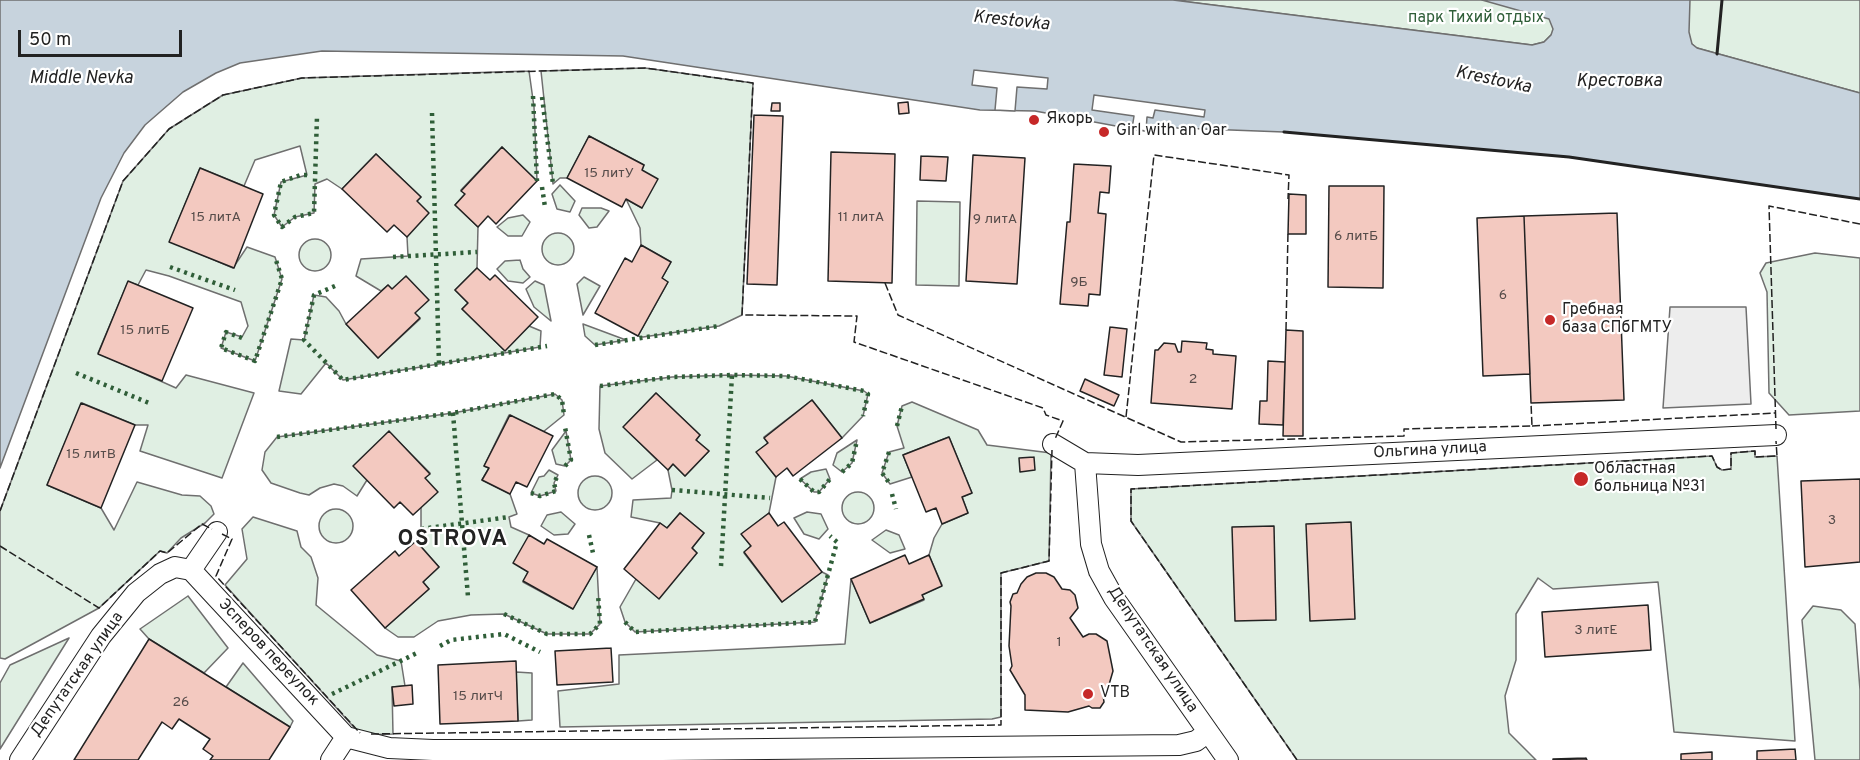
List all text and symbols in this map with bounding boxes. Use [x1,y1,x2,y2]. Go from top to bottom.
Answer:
water label: Krestovka [972,7,1050,37]
park label: парк Тихий отдых [1408,9,1544,29]
scale bar [21,18,184,56]
text: 50 m [29,29,71,52]
water label: Krestovka [1453,62,1533,100]
water label: Middle Nevka [29,68,133,90]
water label: Крестовка [1576,71,1662,93]
place label: Якорь [1046,110,1093,130]
marker: Якорь [1027,113,1041,127]
place label: Girl with an Oar [1116,122,1227,142]
marker: Girl with an Oar [1097,125,1111,139]
house number: 15 литУ [584,166,634,182]
house number: 15 литА [191,210,241,226]
house number: 11 литА [838,210,884,226]
house number: 9 литА [973,212,1017,228]
house number: 6 литБ [1334,229,1378,245]
house number: 9Б [1070,275,1088,291]
house number: 6 [1499,288,1507,304]
place label: Гребная база СПбГМТУ [1562,301,1672,339]
marker: Гребная база СПбГМТУ [1543,313,1557,327]
house number: 15 литБ [120,323,170,339]
house number: 2 [1189,372,1197,388]
street label: Ольгина улица [1373,438,1487,464]
house number: 15 литВ [66,447,116,463]
place label: Областная больница №31 [1594,460,1706,498]
marker: Областная больница №31 [1572,470,1590,488]
house number: 3 [1828,513,1836,529]
district label: OSTROVA [398,528,508,554]
street label: Депутатская улица [1103,583,1201,717]
street label: Эсперов переулок [214,596,322,710]
street label: Депутатская улица [28,609,128,741]
house number: 3 литЕ [1574,623,1618,639]
house number: 1 [1056,635,1062,651]
place label: VTB [1100,684,1130,704]
marker: VTB [1081,687,1095,701]
house number: 15 литЧ [453,689,503,705]
house number: 26 [173,695,189,711]

